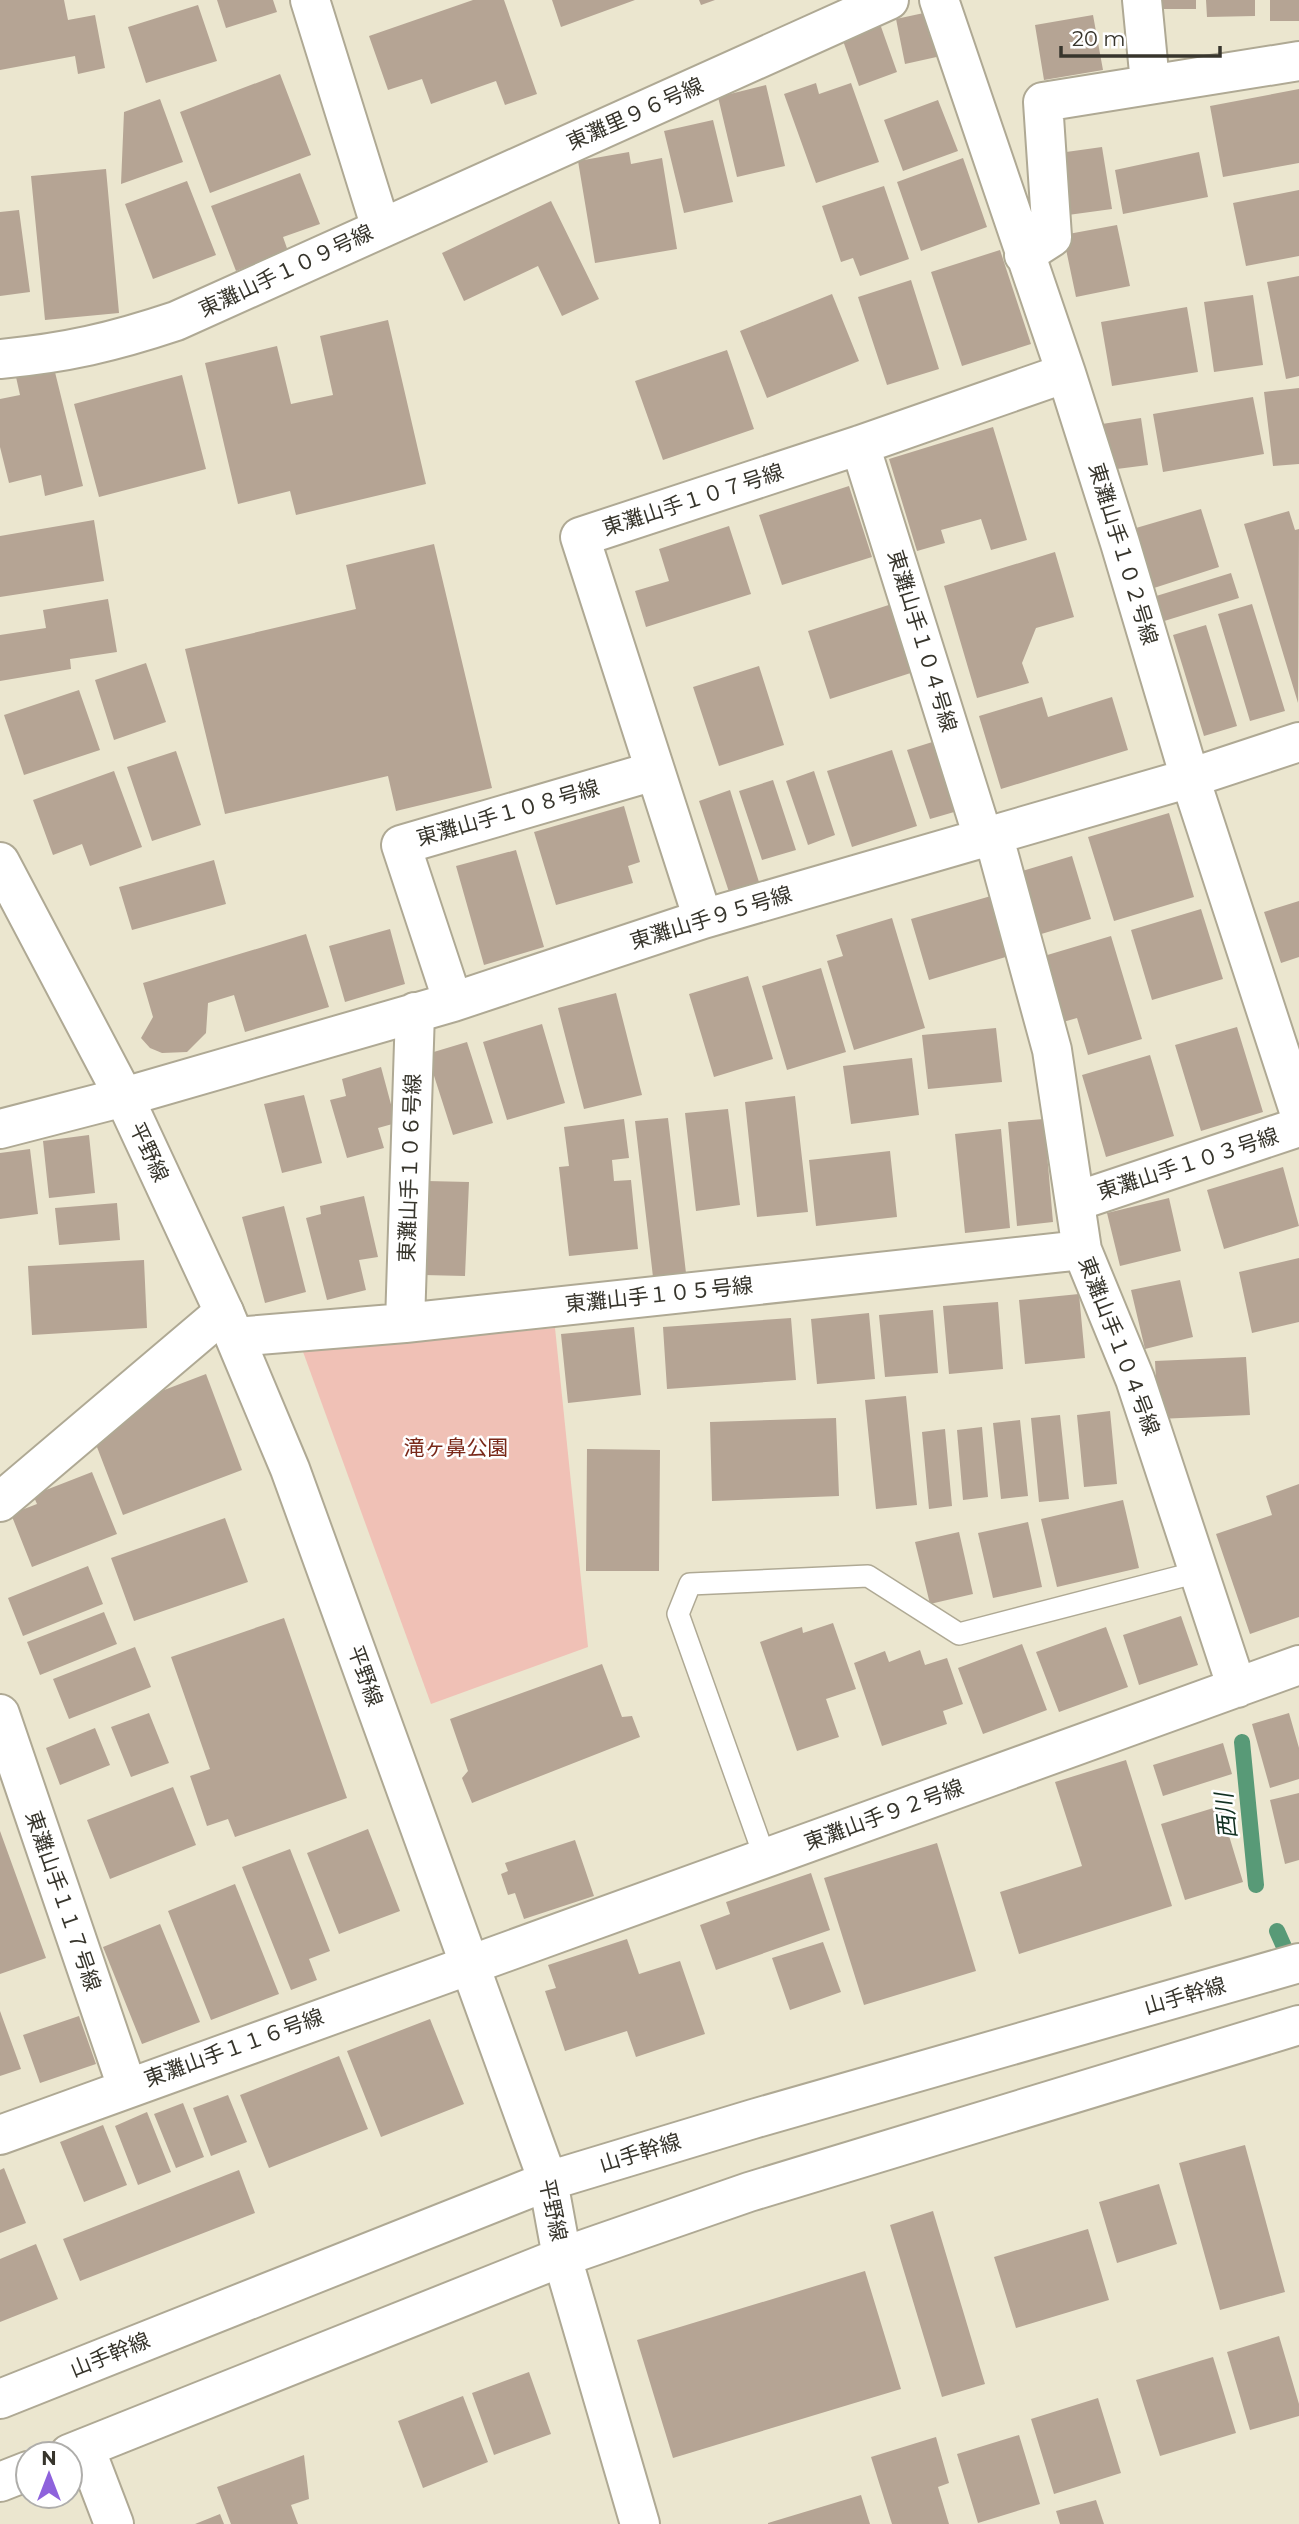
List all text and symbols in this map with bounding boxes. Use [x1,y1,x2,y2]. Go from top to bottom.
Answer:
scale bar [1061,14,1220,58]
text: 20 m [1072,26,1126,51]
street label: 東灘里９６号線 [563,72,707,155]
street label: 東灘山手１０９号線 [195,219,377,322]
street label: 東灘山手１０７号線 [599,458,787,541]
street label: 東灘山手１０２号線 [1084,460,1163,648]
street label: 東灘山手１０４号線 [883,547,962,735]
street label: 東灘山手１０８号線 [414,774,602,851]
street label: 東灘山手９５号線 [627,881,795,954]
street label: 東灘山手１０６号線 [394,1073,425,1263]
street label: 平野線 [125,1118,174,1186]
street label: 東灘山手１０３号線 [1094,1122,1282,1205]
street label: 東灘山手１０４号線 [1074,1253,1165,1439]
street label: 東灘山手１０５号線 [564,1272,754,1317]
park label: 滝ヶ鼻公園 [404,1435,509,1460]
street label: 平野線 [343,1642,388,1710]
street label: 東灘山手９２号線 [801,1774,967,1855]
water label: 西川 [1209,1789,1242,1840]
street label: 東灘山手１１７号線 [21,1807,106,1994]
street label: 山手幹線 [1141,1972,1229,2019]
street label: 東灘山手１１６号線 [141,2003,327,2092]
street label: 山手幹線 [596,2128,684,2177]
street label: 平野線 [535,2176,572,2243]
street label: 山手幹線 [66,2327,153,2382]
north arrow [14,2440,84,2510]
text: N [41,2447,57,2470]

